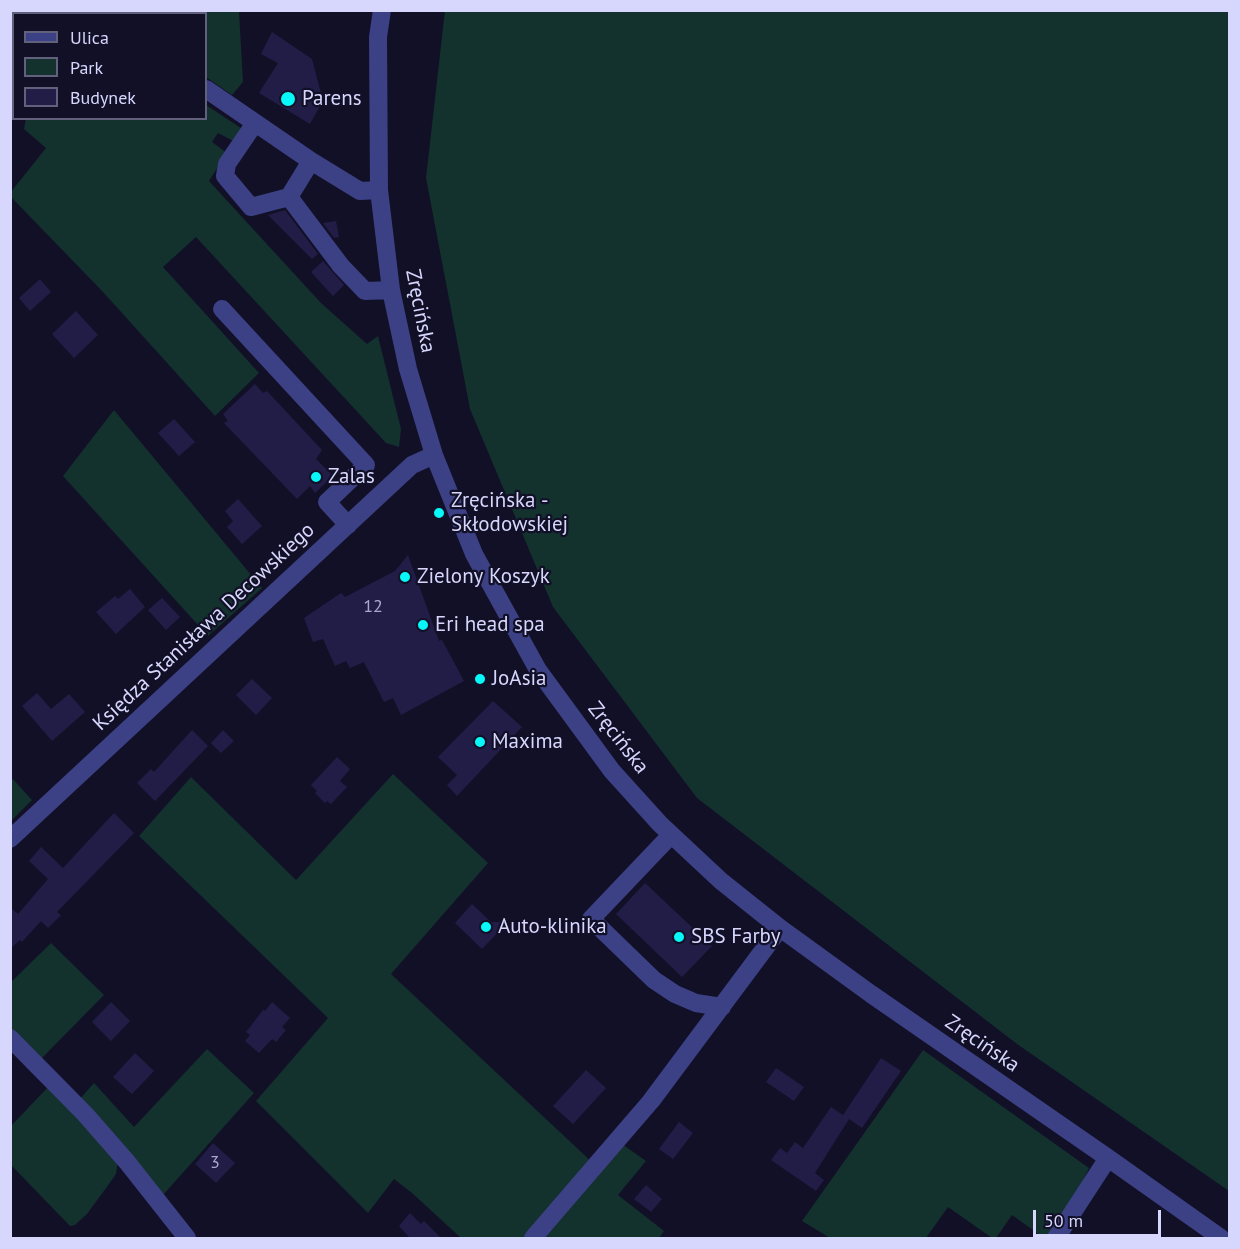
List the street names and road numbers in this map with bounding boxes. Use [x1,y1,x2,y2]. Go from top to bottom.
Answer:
street label: Zręcińska [400,267,440,355]
street label: Księdza Stanisława Decowskiego [88,518,320,736]
street label: Zręcińska [582,697,654,779]
street label: Zręcińska [940,1010,1024,1078]

